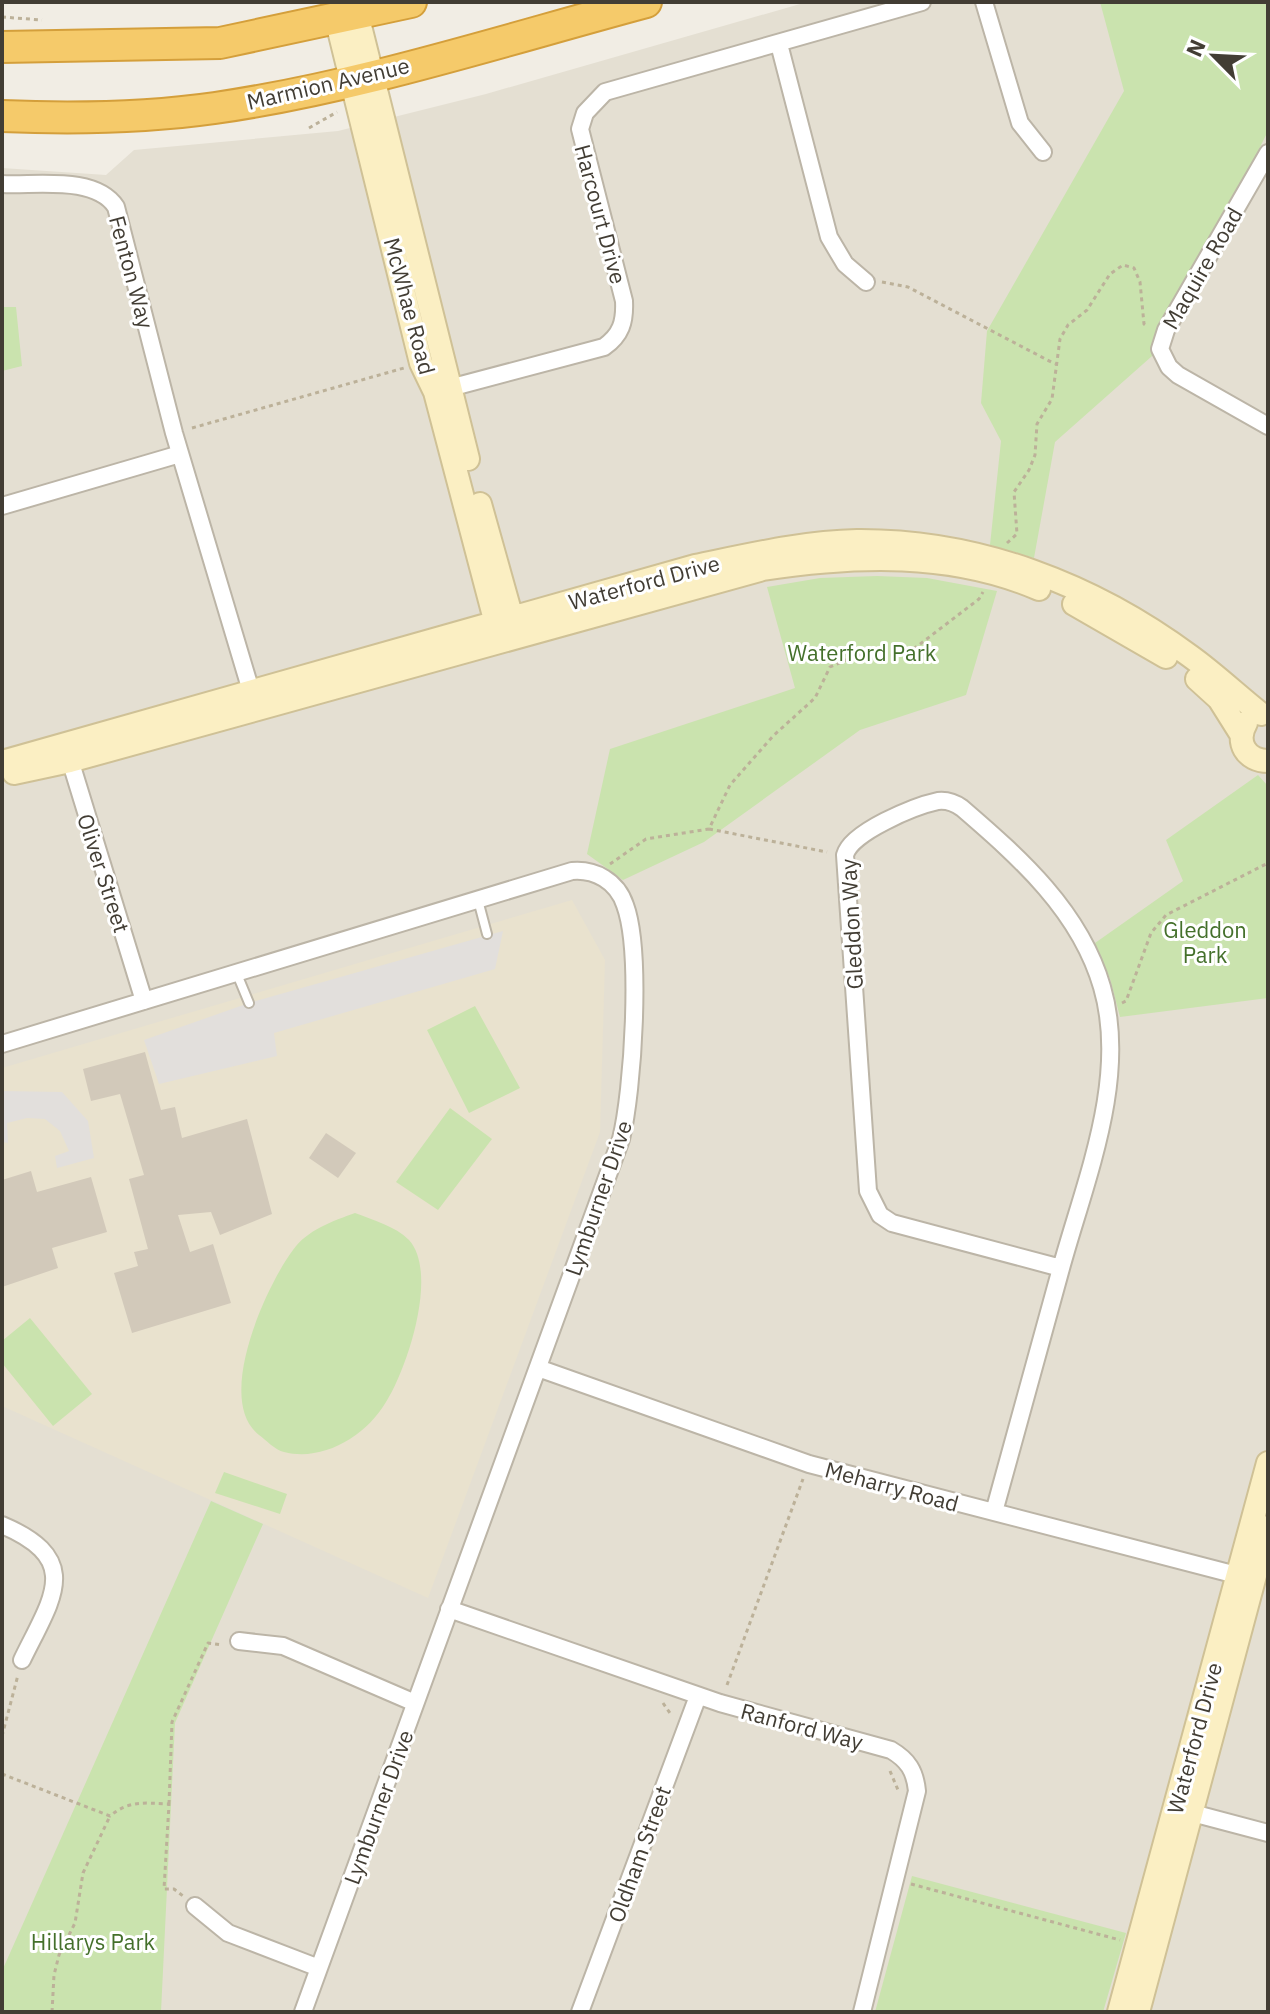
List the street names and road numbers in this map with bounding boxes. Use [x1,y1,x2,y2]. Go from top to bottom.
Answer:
street label: Marmion Avenue [244,50,412,116]
street label: Harcourt Drive [568,141,634,287]
street label: Maquire Road [1155,202,1249,334]
street label: Fenton Way [103,212,161,332]
street label: McWhae Road [378,234,442,378]
street label: Waterford Drive [565,548,723,616]
street label: Oliver Street [71,810,137,936]
street label: Gleddon Way [833,858,869,990]
street label: Lymburner Drive [558,1116,638,1280]
street label: Meharry Road [822,1454,962,1518]
street label: Waterford Drive [1160,1659,1228,1817]
street label: Ranford Way [738,1696,866,1756]
street label: Lymburner Drive [337,1726,419,1888]
street label: Oldham Street [601,1782,677,1926]

